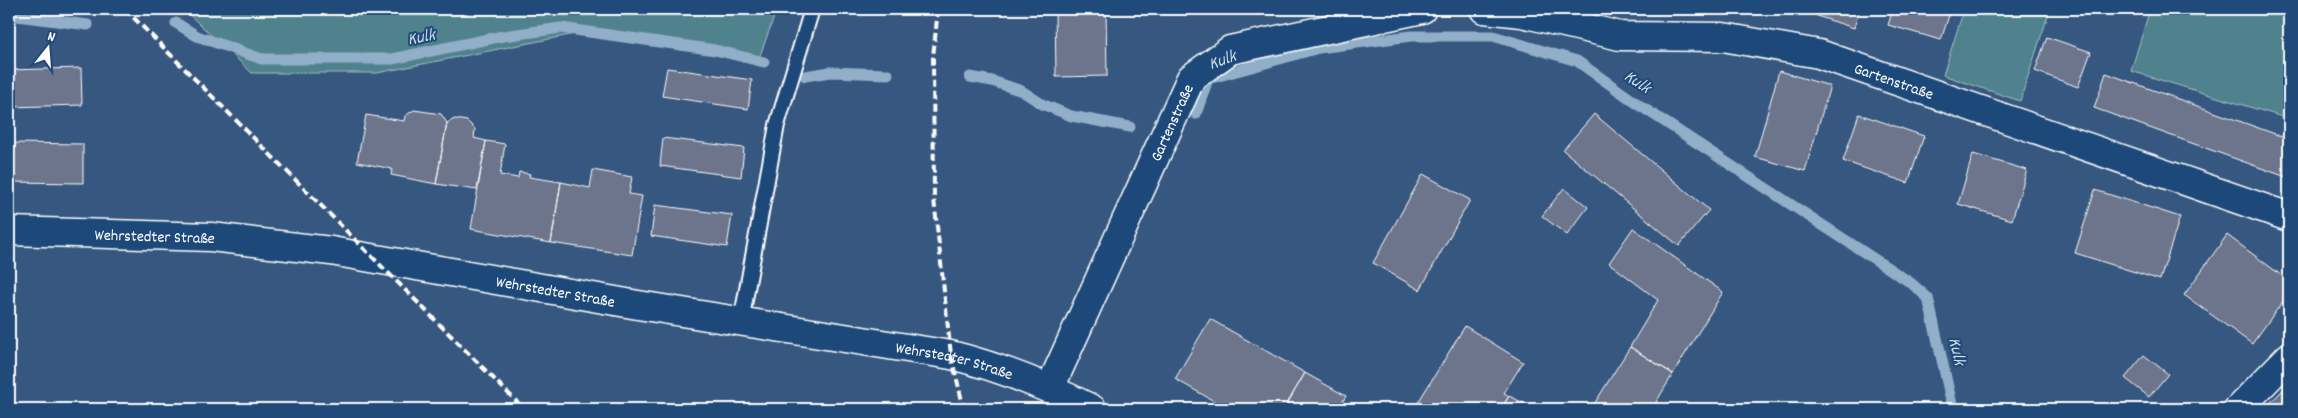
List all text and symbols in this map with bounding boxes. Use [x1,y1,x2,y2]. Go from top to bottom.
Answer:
north arrow [22,22,72,72]
water label: Kulk [405,23,439,53]
text: N [45,27,58,48]
water label: Kulk [1206,45,1242,78]
street label: Gartenstraße [1851,58,1936,107]
water label: Kulk [1618,65,1656,102]
street label: Gartenstraße [1146,81,1201,166]
street label: Wehrstedter Straße [94,225,216,251]
street label: Wehrstedter Straße [494,271,616,315]
water label: Kulk [1940,335,1971,369]
street label: Wehrstedter Straße [894,337,1016,387]

